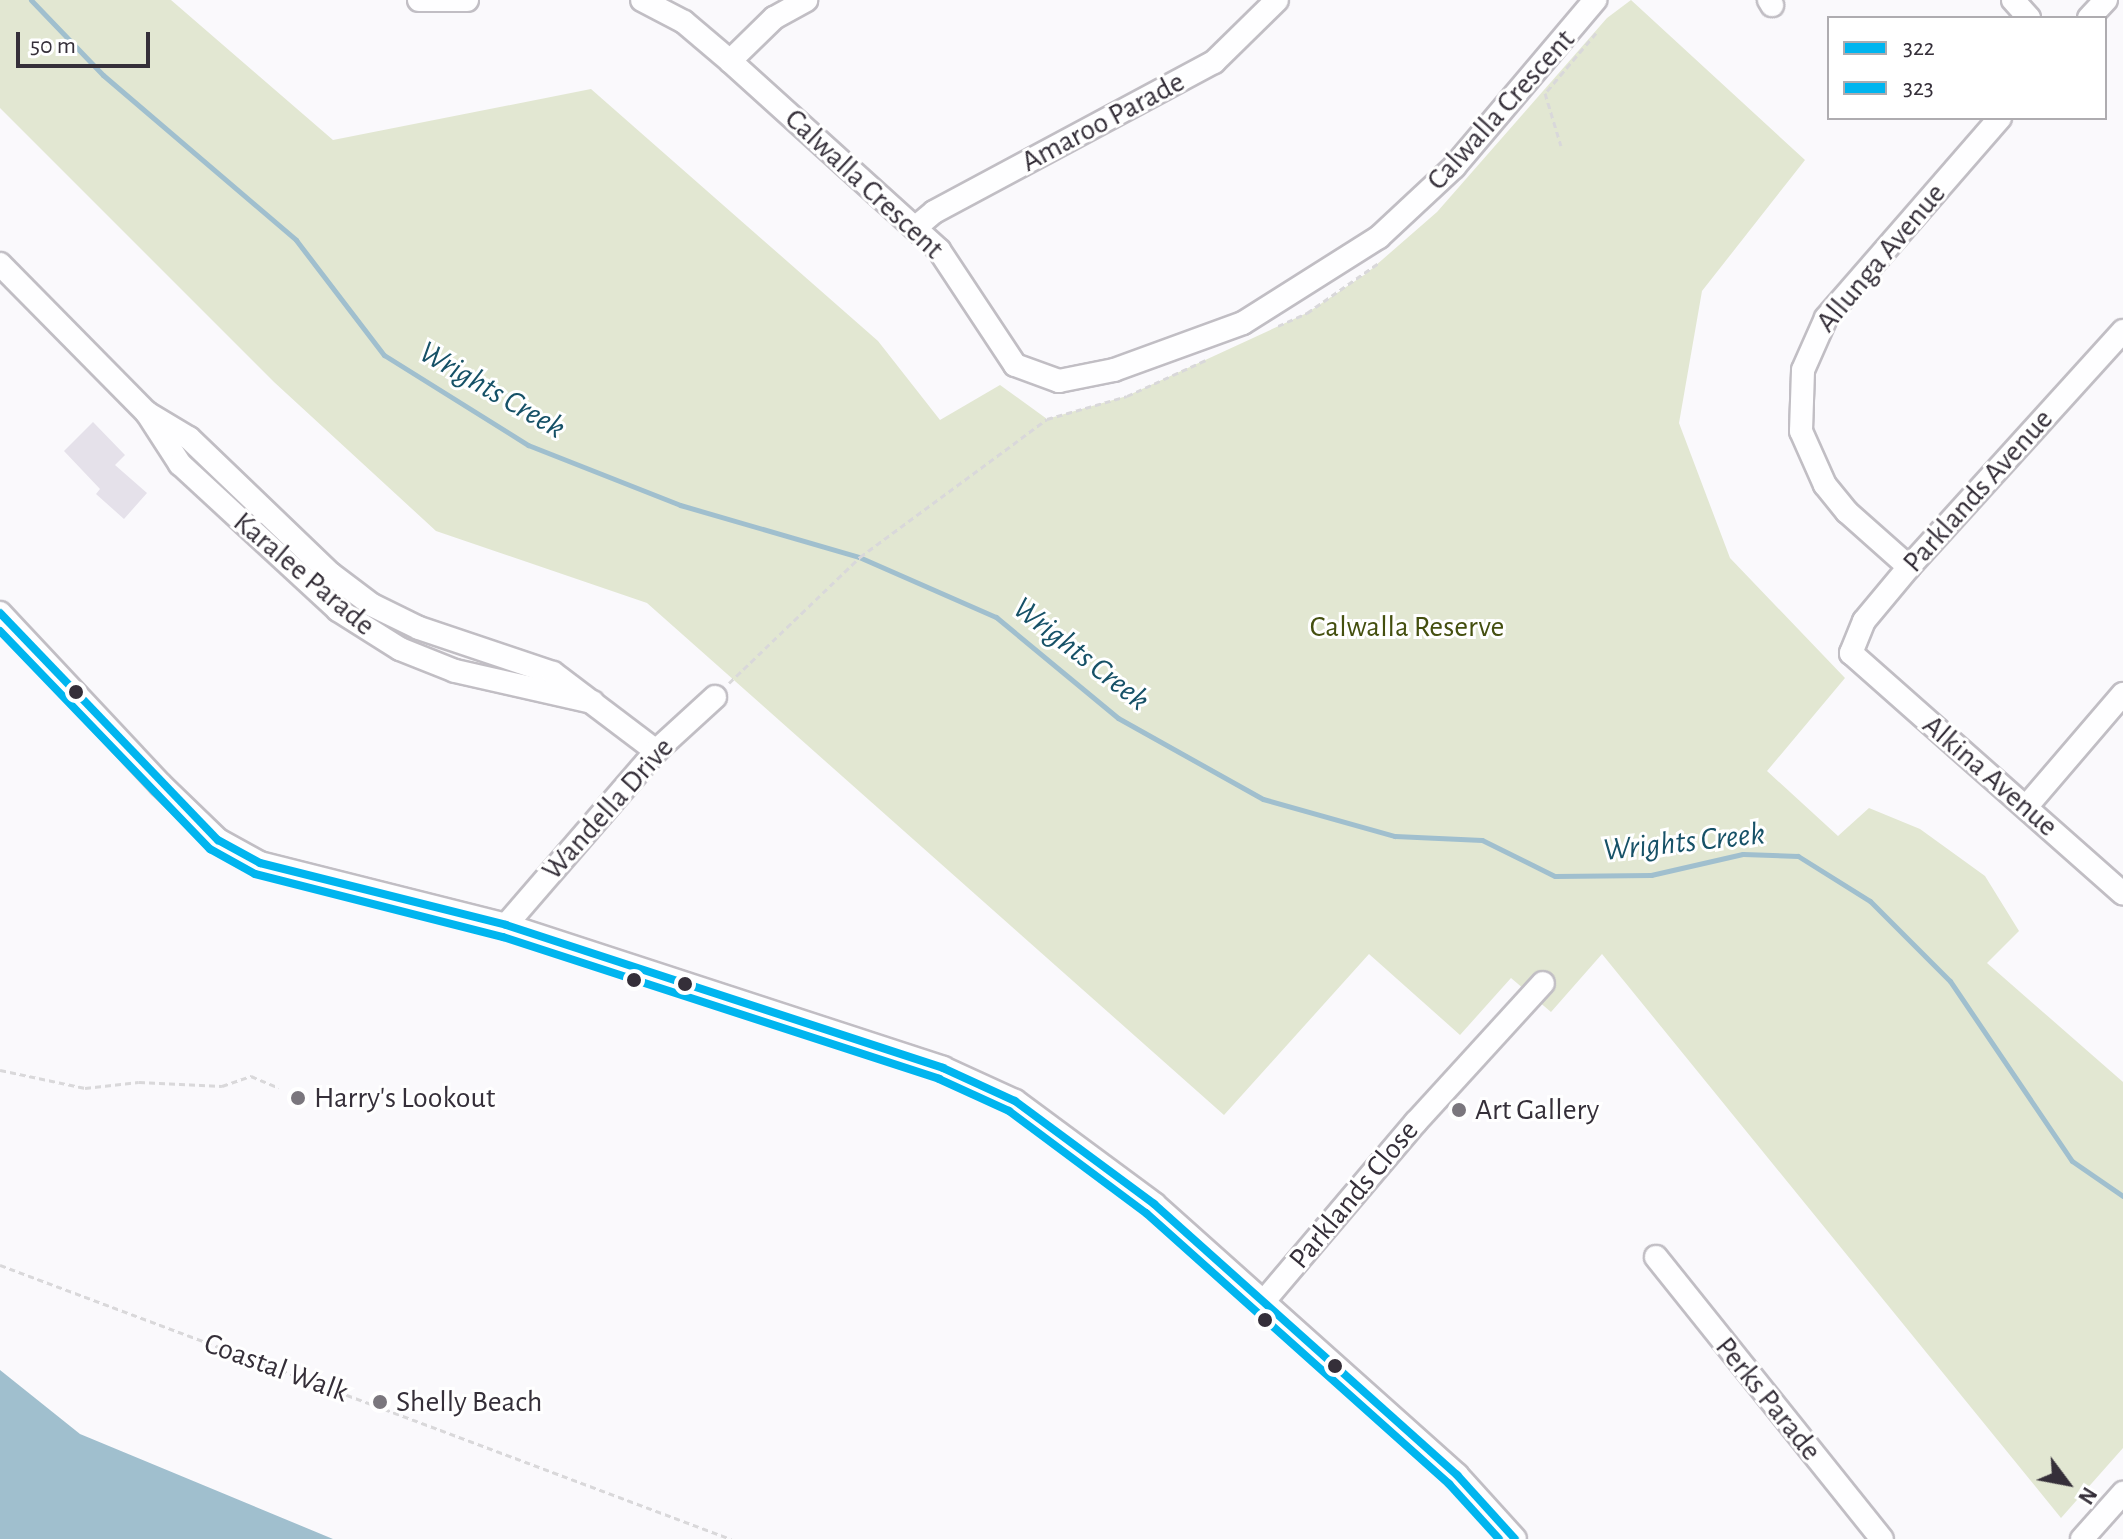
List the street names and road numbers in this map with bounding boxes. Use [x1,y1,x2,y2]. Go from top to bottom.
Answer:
street label: Calwalla Crescent [1419,22,1583,198]
street label: Amaroo Parade [1015,64,1191,180]
street label: Calwalla Crescent [777,101,951,267]
street label: Allunga Avenue [1808,176,1954,340]
street label: Parklands Avenue [1895,402,2061,580]
street label: Karalee Parade [226,504,382,644]
street label: Alkina Avenue [1915,707,2065,845]
street label: Wandella Drive [535,730,681,888]
street label: Parklands Close [1282,1114,1426,1276]
street label: Coastal Walk [199,1325,353,1411]
street label: Perks Parade [1707,1330,1829,1468]

